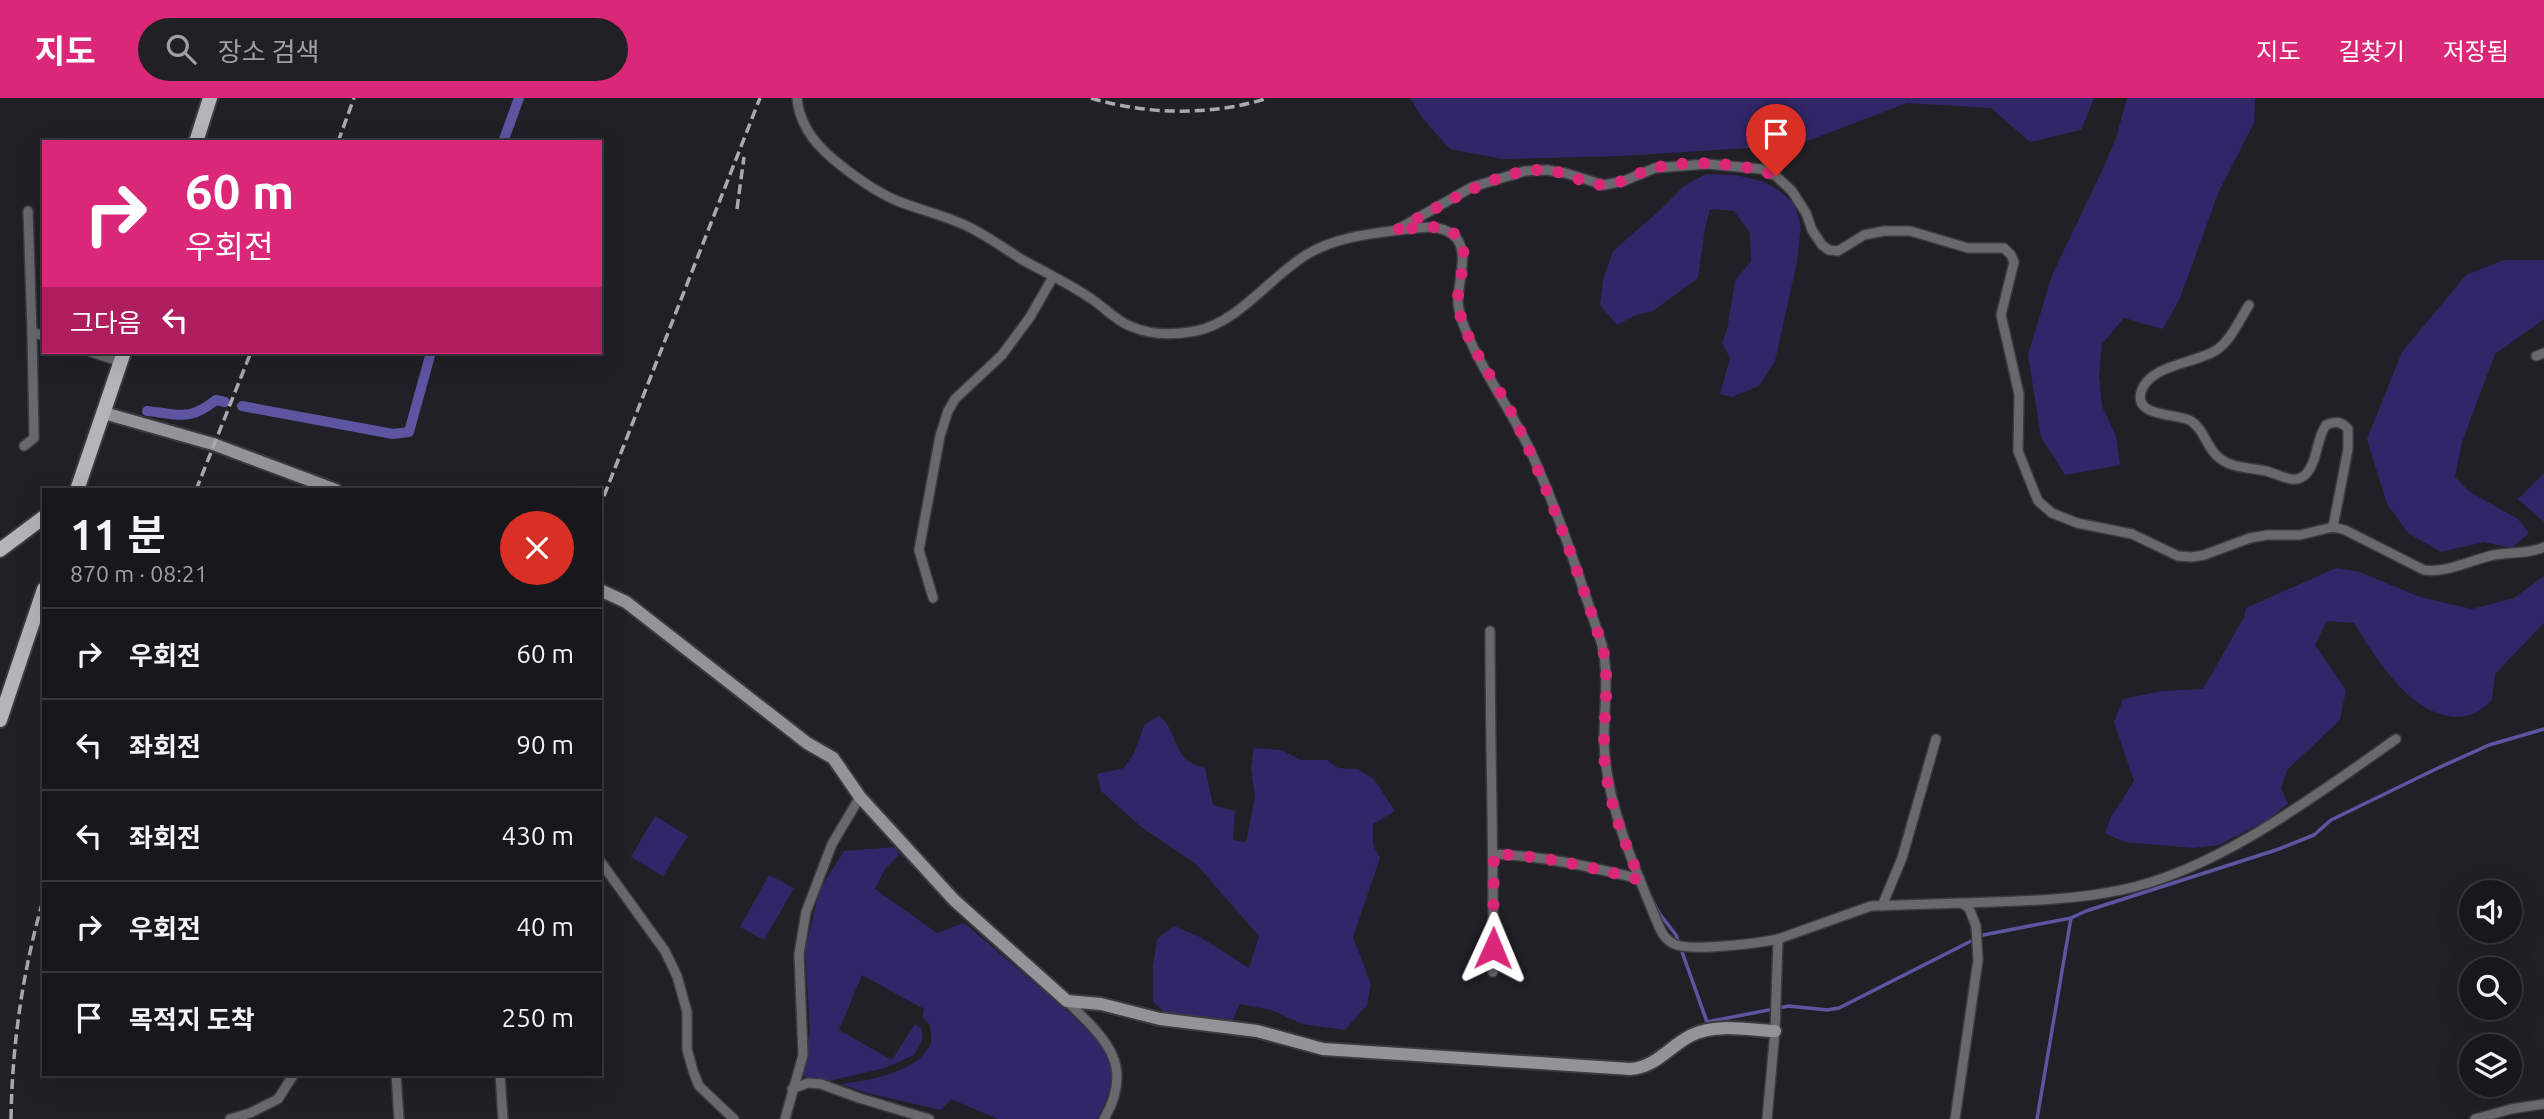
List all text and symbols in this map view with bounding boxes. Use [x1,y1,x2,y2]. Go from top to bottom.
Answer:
search box [138,18,628,81]
icon: search [162,30,200,68]
text: 지도 [35,32,96,69]
text: 장소 검색 [218,37,319,66]
text: 지도 [2256,38,2301,65]
text: 길찾기 [2339,38,2405,65]
text: 저장됨 [2443,38,2509,65]
pin [1746,104,1806,176]
icon: arrive [1757,115,1795,153]
text: 60 m [185,163,294,218]
icon: right [70,168,161,259]
text: 우회전 [185,228,273,264]
icon: left [156,301,194,339]
text: 그다음 [70,308,142,337]
text: 11 분 [70,511,166,558]
button: close [500,511,574,585]
text: 870 m · 08:21 [70,561,208,586]
icon: right [70,635,108,673]
text: 60 m [516,639,574,668]
text: 우회전 [129,641,201,670]
icon: left [70,726,108,764]
text: 90 m [516,730,574,759]
text: 좌회전 [129,732,201,761]
icon: left [70,817,108,855]
text: 430 m [502,821,574,850]
text: 좌회전 [129,823,201,852]
map controls [2459,880,2522,1097]
button: sound [2459,880,2522,943]
icon: right [70,908,108,946]
position arrow [1456,911,1530,985]
text: 40 m [516,912,574,941]
text: 우회전 [129,914,201,943]
button: search [2459,957,2522,1020]
icon: arrive [70,999,108,1037]
text: 250 m [502,1003,574,1032]
text: 목적지 도착 [129,1005,255,1034]
button: layers [2459,1034,2522,1097]

